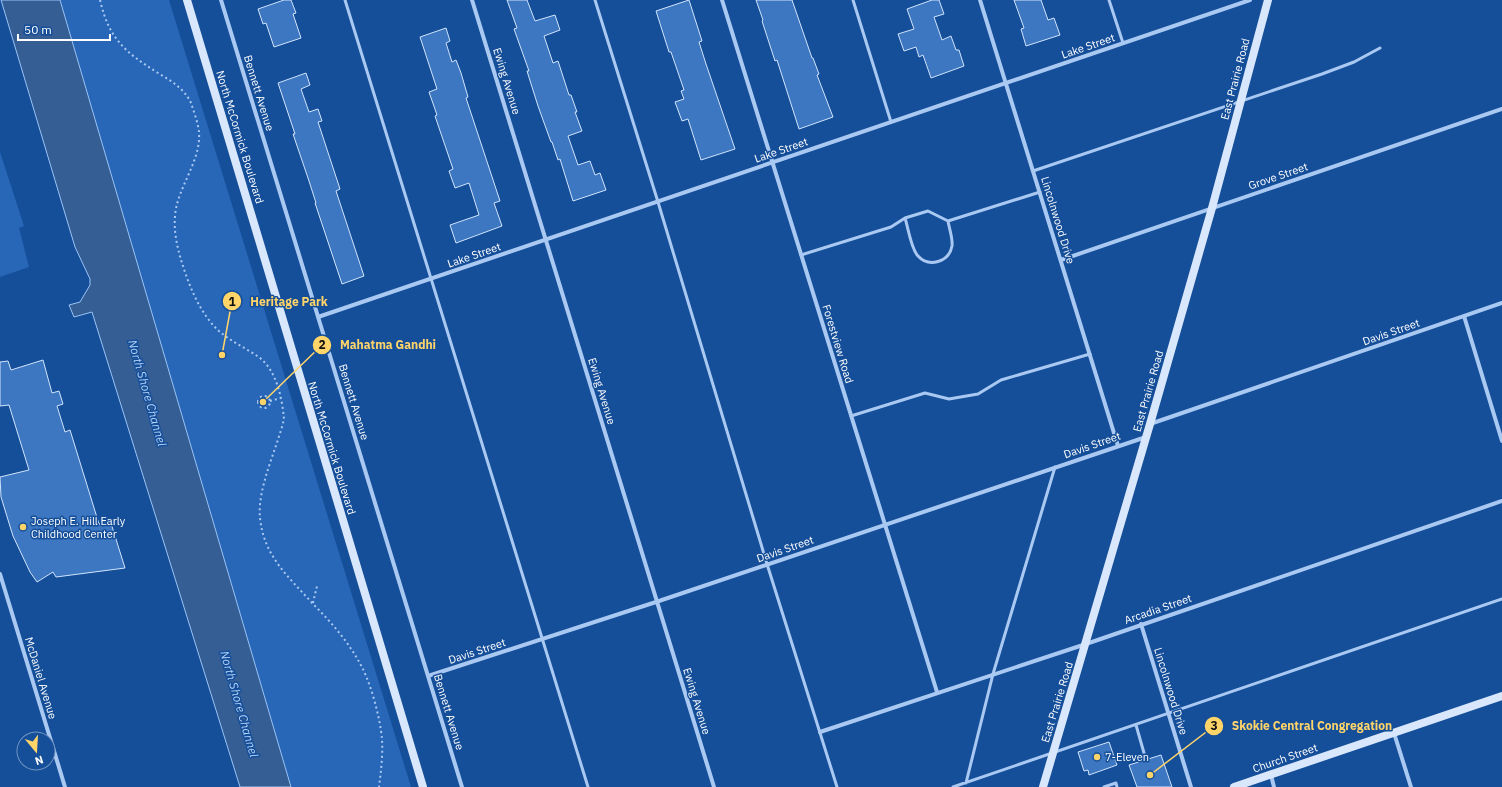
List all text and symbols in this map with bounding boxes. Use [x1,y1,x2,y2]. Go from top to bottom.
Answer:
scale bar [18,16,110,42]
text: 50 m [24,22,52,37]
street label: Lake Street [1059,30,1117,62]
street label: East Prairie Road [1217,37,1253,121]
street label: Ewing Avenue [490,46,524,116]
street label: Bennett Avenue [241,53,277,133]
street label: North McCormick Boulevard [213,69,267,205]
street label: Lake Street [752,134,810,166]
street label: Grove Street [1246,159,1310,193]
street label: Lincolnwood Drive [1038,175,1078,265]
street label: Lake Street [445,239,503,271]
callout: Heritage Park [222,289,336,313]
text: 1 [228,294,236,309]
text: Heritage Park [250,294,328,309]
street label: Forestview Road [819,303,857,385]
street label: Davis Street [1361,316,1422,348]
callout: Mahatma Gandhi [312,333,444,357]
text: 2 [318,337,326,352]
text: Mahatma Gandhi [340,337,436,352]
water label: North Shore Channel [125,338,170,449]
street label: East Prairie Road [1130,349,1166,433]
street label: Ewing Avenue [585,356,619,426]
street label: Bennett Avenue [336,362,372,442]
street label: North McCormick Boulevard [305,380,359,516]
street label: Davis Street [1062,429,1123,461]
place label: Joseph E. Hill Early Childhood Center [31,514,126,541]
marker: Joseph E. Hill Early Childhood Center [18,522,28,532]
street label: Davis Street [755,533,816,565]
street label: Arcadia Street [1123,591,1194,627]
street label: McDaniel Avenue [22,635,60,721]
street label: Davis Street [447,635,508,667]
street label: Lincolnwood Drive [1151,646,1191,736]
water label: North Shore Channel [217,649,262,760]
street label: East Prairie Road [1038,660,1076,744]
street label: Ewing Avenue [680,666,714,736]
street label: Bennett Avenue [431,672,467,752]
callout: Skokie Central Congregation [1204,714,1400,738]
text: 3 [1210,718,1218,733]
text: Skokie Central Congregation [1232,718,1392,733]
north arrow [16,731,56,771]
street label: Church Street [1251,740,1319,776]
place label: 7-Eleven [1105,750,1149,764]
marker: 7-Eleven [1092,752,1102,762]
text: N [33,753,45,768]

